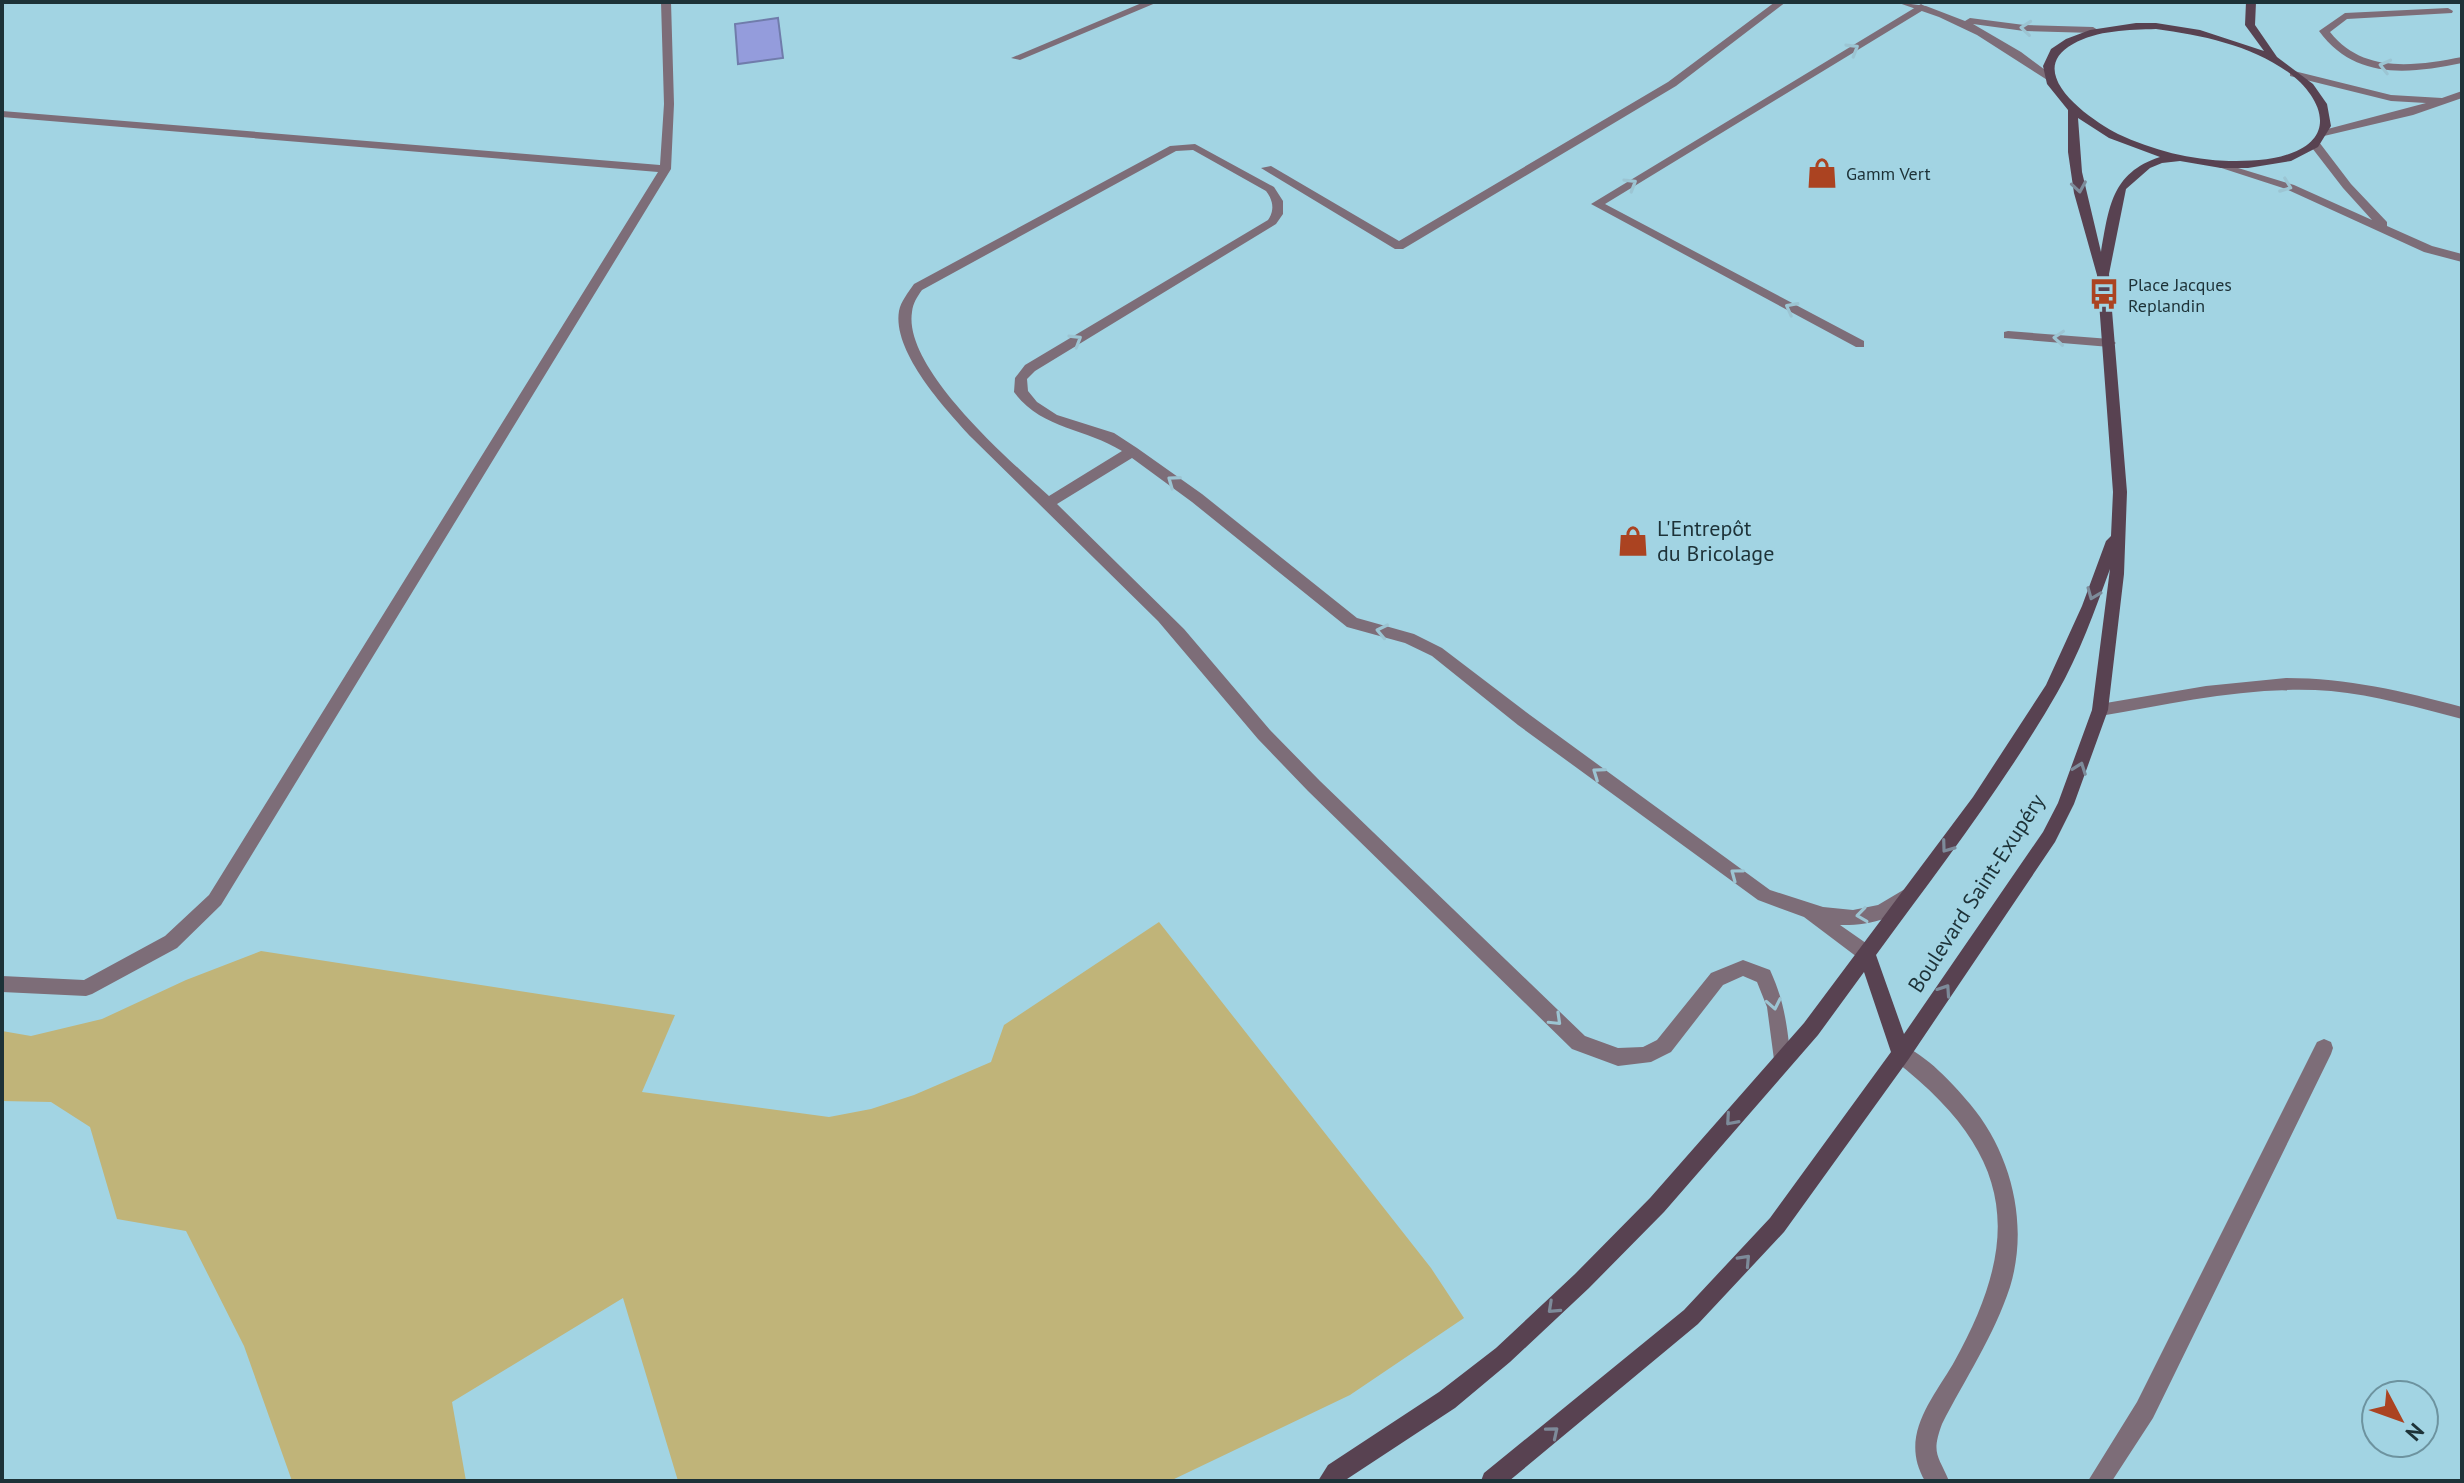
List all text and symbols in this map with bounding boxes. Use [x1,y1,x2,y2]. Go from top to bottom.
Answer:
one-way arrow [2019,19,2032,36]
one-way arrow [1844,43,1859,59]
one-way arrow [2379,58,2393,75]
shop icon: Gamm Vert [1805,156,1839,190]
place label: Gamm Vert [1846,162,1931,185]
one-way arrow [2278,176,2292,193]
one-way arrow [1622,178,1637,193]
one-way arrow [2069,180,2086,194]
place label: Place Jacques Replandin [2128,273,2232,317]
bus stop icon: Place Jacques Replandin [2087,277,2121,311]
one-way arrow [1784,302,1799,317]
one-way arrow [2052,330,2065,347]
one-way arrow [1067,335,1082,350]
one-way arrow [1167,476,1182,491]
place label: L'Entrepôt du Bricolage [1657,514,1774,567]
shop icon: L'Entrepôt du Bricolage [1616,524,1650,558]
one-way arrow [2087,586,2103,600]
one-way arrow [1376,623,1390,640]
one-way arrow [2070,762,2086,776]
one-way arrow [1592,768,1607,783]
street label: Boulevard Saint-Exupéry [1901,788,2051,998]
one-way arrow [1942,838,1956,852]
one-way arrow [1730,869,1745,883]
one-way arrow [1855,906,1869,923]
one-way arrow [1935,984,1950,998]
one-way arrow [1764,997,1781,1010]
one-way arrow [1547,1011,1561,1026]
one-way arrow [1727,1110,1741,1125]
one-way arrow [1735,1255,1750,1269]
one-way arrow [1548,1299,1562,1314]
north arrow [2360,1379,2440,1459]
text: N [2400,1417,2430,1447]
one-way arrow [1544,1427,1558,1442]

